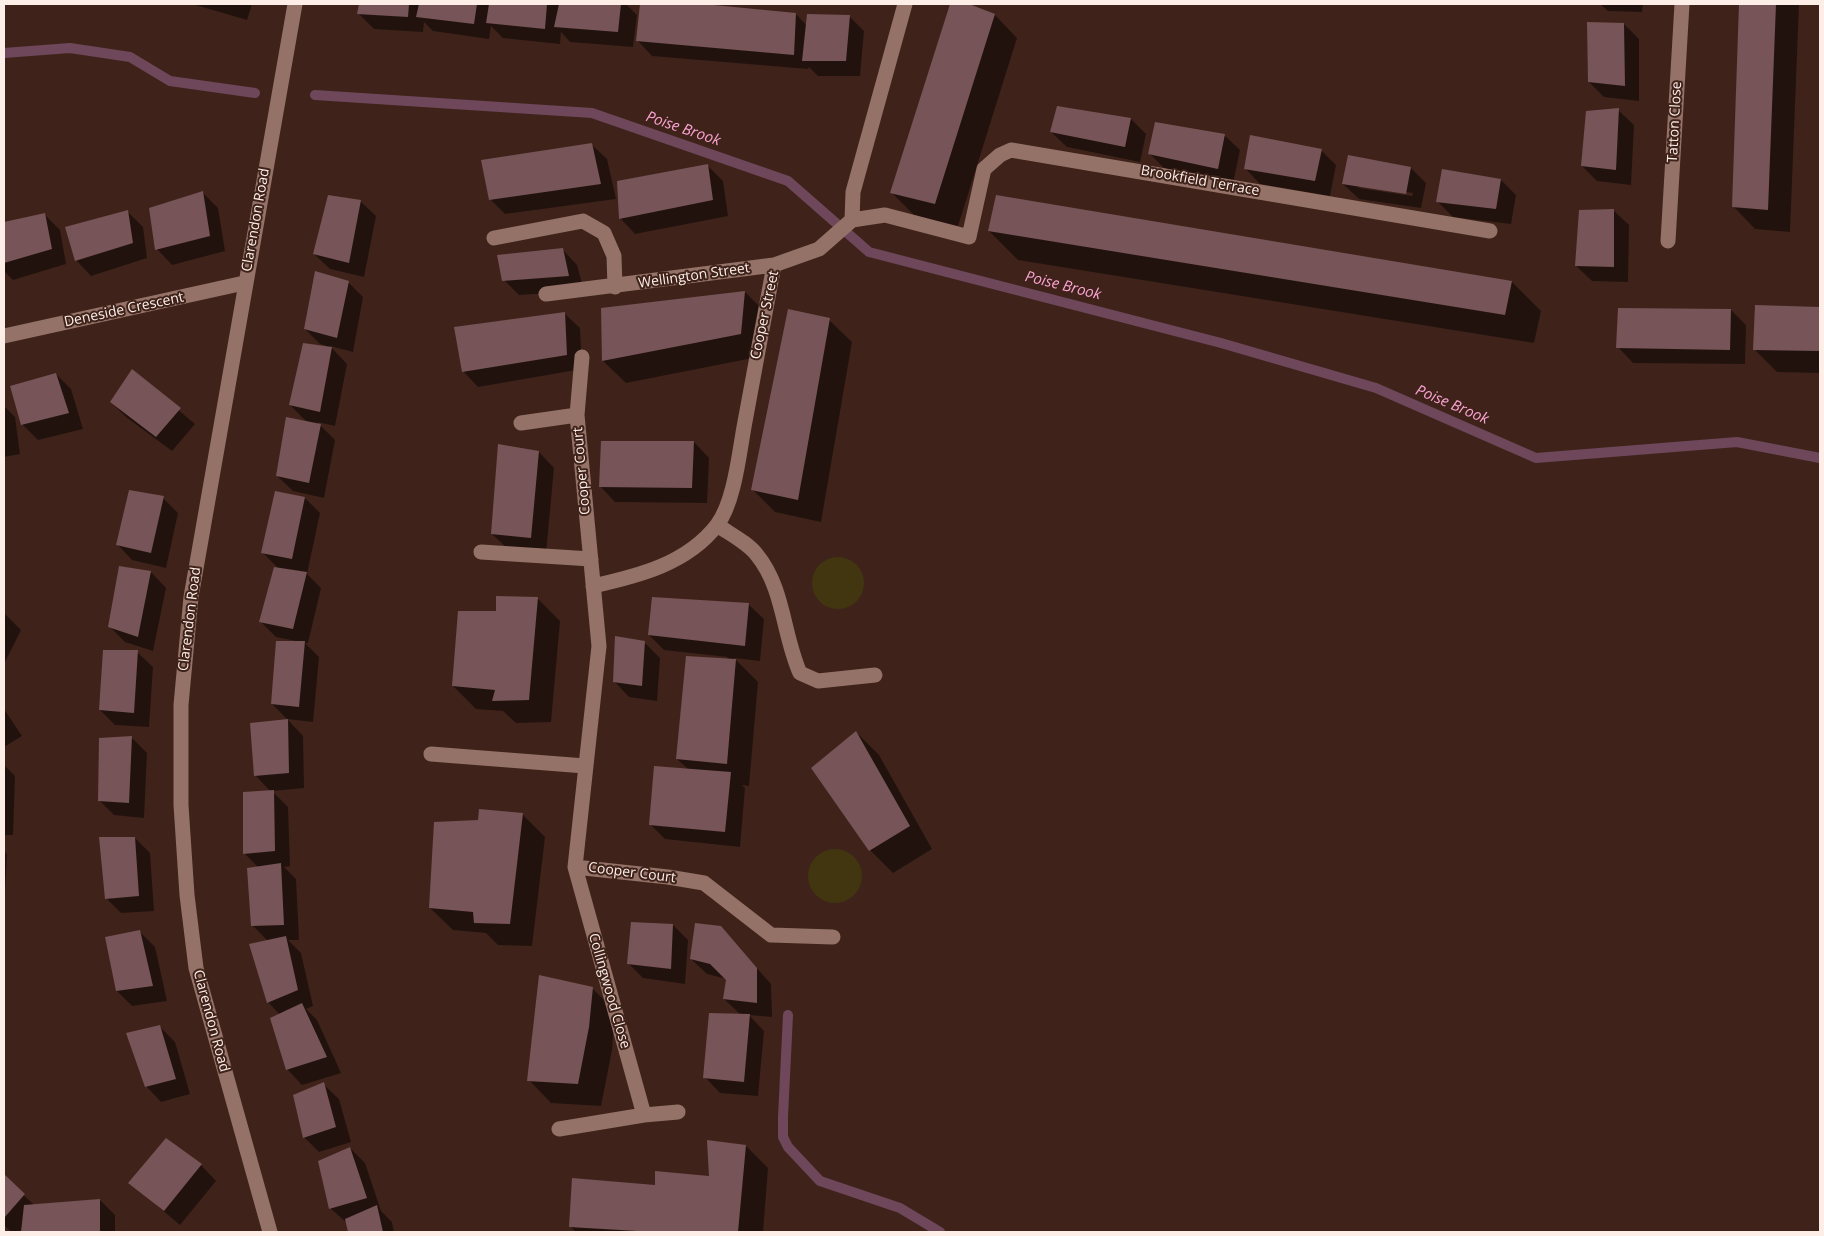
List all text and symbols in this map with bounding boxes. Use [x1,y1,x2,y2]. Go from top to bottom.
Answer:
street label: Tatton Close [1664,81,1686,163]
water label: Poise Brook [643,108,723,150]
street label: Brookfield Terrace [1139,162,1261,200]
street label: Clarendon Road [239,167,273,273]
street label: Wellington Street [637,260,751,292]
water label: Poise Brook [1023,268,1103,304]
street label: Cooper Street [747,269,783,361]
street label: Deneside Crescent [63,289,185,331]
water label: Poise Brook [1413,382,1491,428]
street label: Cooper Court [570,426,594,516]
street label: Clarendon Road [175,566,205,672]
street label: Cooper Court [587,859,677,887]
street label: Collingwood Close [584,931,634,1051]
street label: Clarendon Road [189,968,233,1074]

